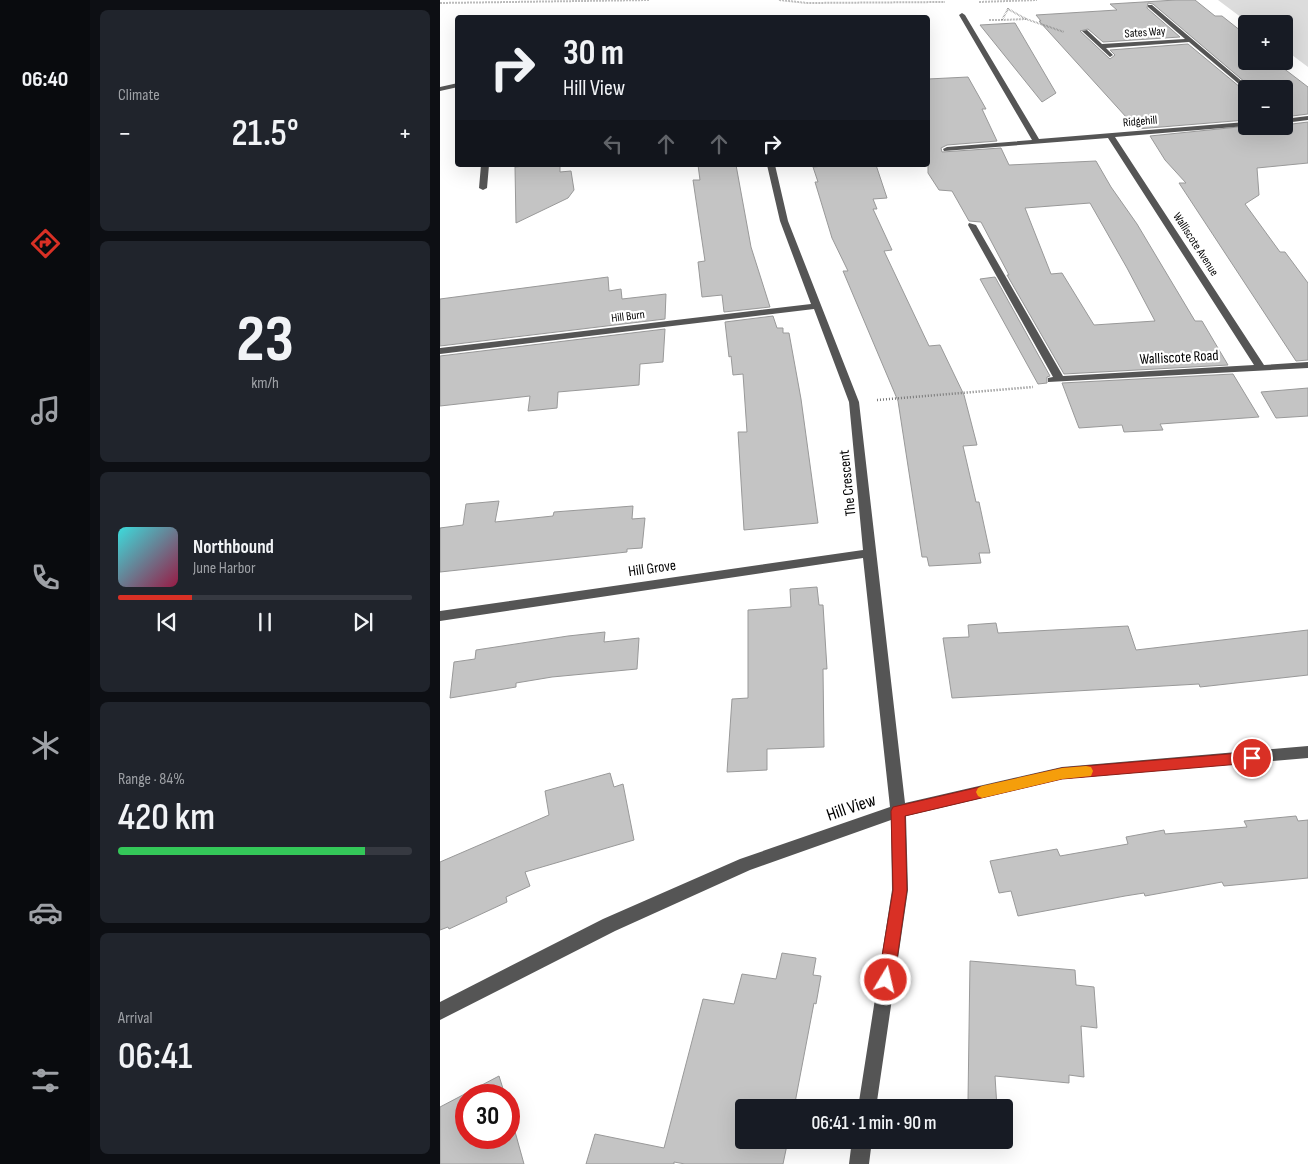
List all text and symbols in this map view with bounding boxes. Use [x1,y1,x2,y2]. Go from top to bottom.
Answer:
map controls [1238,15,1293,135]
button: + [1238,15,1293,70]
street label: Sates Way [1124,24,1166,41]
text: 30 m [563,32,624,75]
icon: right [480,35,545,100]
text: 06:40 [22,66,68,93]
text: Hill View [563,75,625,102]
button: − [1238,80,1293,135]
text: Climate [118,86,160,105]
text: 21.5° [231,111,299,156]
street label: Ridgehill [1122,113,1158,130]
text: − [118,117,132,150]
text: + [398,117,412,150]
icon: left [599,130,627,158]
icon: ahead [652,130,680,158]
icon: ahead [705,130,733,158]
icon: right [758,130,786,158]
street label: Walliscote Avenue [1169,210,1222,279]
icon: directions [28,226,63,261]
text: 23 [236,302,294,380]
street label: Hill Burn [610,307,646,326]
street label: Walliscote Road [1139,346,1219,369]
text: km/h [251,374,279,393]
icon: music [28,393,63,428]
street label: The Crescent [835,448,860,517]
text: Northbound [193,536,274,559]
street label: Hill Grove [627,556,677,581]
text: June Harbor [193,559,256,578]
icon: phone [28,560,63,595]
icon: previous [153,608,181,636]
icon: pause [251,608,279,636]
icon: next [349,608,377,636]
icon: climate [28,728,63,763]
pin [1231,737,1273,779]
icon: arrive [1238,744,1266,772]
text: Range · 84% [118,770,185,789]
street label: Hill View [824,789,879,826]
text: 420 km [118,795,215,840]
icon: car [28,895,63,930]
position arrow [859,953,911,1005]
text: Arrival [118,1009,152,1028]
text: 06:41 [118,1034,192,1079]
icon: filters [28,1063,63,1098]
speed limit sign: 30 [455,1084,520,1149]
text: 06:41 · 1 min · 90 m [812,1112,936,1135]

